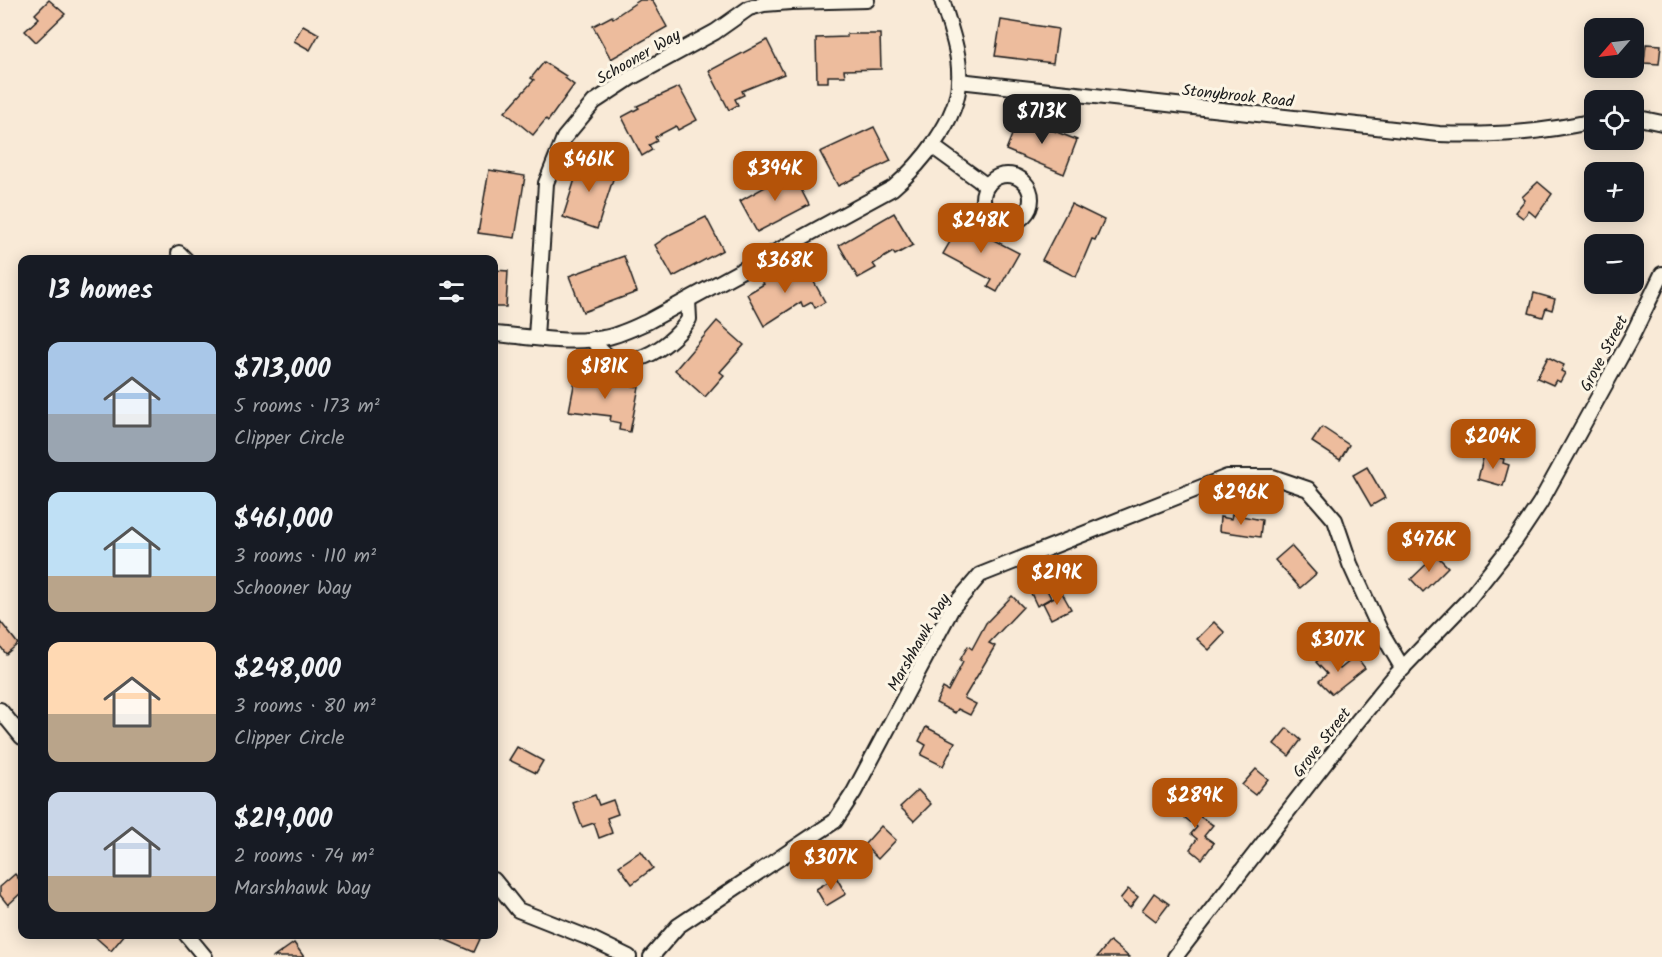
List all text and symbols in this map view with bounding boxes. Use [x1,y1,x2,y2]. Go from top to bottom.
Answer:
north arrow [1584,18,1644,78]
map controls [1584,18,1644,294]
street label: Schooner Way [592,23,686,92]
street label: Stonybrook Road [1181,78,1296,115]
button: locate [1584,90,1644,150]
pin: $713K [1000,94,1084,145]
text: $713K [1017,97,1067,129]
pin: $461K [547,142,631,193]
text: $461K [563,145,615,177]
pin: $394K [733,151,817,202]
text: $394K [747,154,803,186]
button: + [1584,162,1644,222]
pin: $248K [939,203,1023,254]
text: $248K [952,206,1010,238]
button: − [1584,234,1644,294]
pin: $368K [743,243,827,294]
text: $368K [756,246,814,278]
text: 13 homes [48,270,153,312]
icon: filters [435,275,468,308]
street label: Grove Street [1574,310,1635,396]
text: $713,000 [234,349,331,391]
pin: $181K [563,349,647,400]
text: $181K [581,352,629,384]
icon: home [96,366,168,438]
text: 5 rooms · 173 m² [234,391,380,423]
pin: $204K [1451,419,1535,470]
text: $204K [1465,422,1521,454]
text: Clipper Circle [234,423,345,455]
pin: $296K [1199,475,1283,526]
text: $296K [1213,478,1269,510]
text: $461,000 [234,499,332,541]
icon: home [96,516,168,588]
pin: $476K [1387,522,1471,573]
text: $476K [1401,525,1457,557]
text: 3 rooms · 110 m² [234,541,376,573]
pin: $219K [1015,555,1099,606]
text: $219K [1031,558,1083,590]
text: Schooner Way [234,573,351,605]
street label: Marshhawk Way [881,589,958,696]
pin: $307K [1296,622,1380,673]
text: $307K [1311,625,1365,657]
text: $248,000 [234,649,341,691]
icon: home [96,666,168,738]
text: 3 rooms · 80 m² [234,691,376,723]
street label: Grove Street [1287,702,1358,783]
text: Clipper Circle [234,723,345,755]
pin: $289K [1153,778,1237,829]
text: $289K [1166,781,1224,813]
text: $219,000 [234,799,332,841]
icon: home [96,816,168,888]
pin: $307K [789,840,873,891]
text: 2 rooms · 74 m² [234,841,374,873]
text: $307K [804,843,858,875]
text: Marshhawk Way [234,873,370,905]

